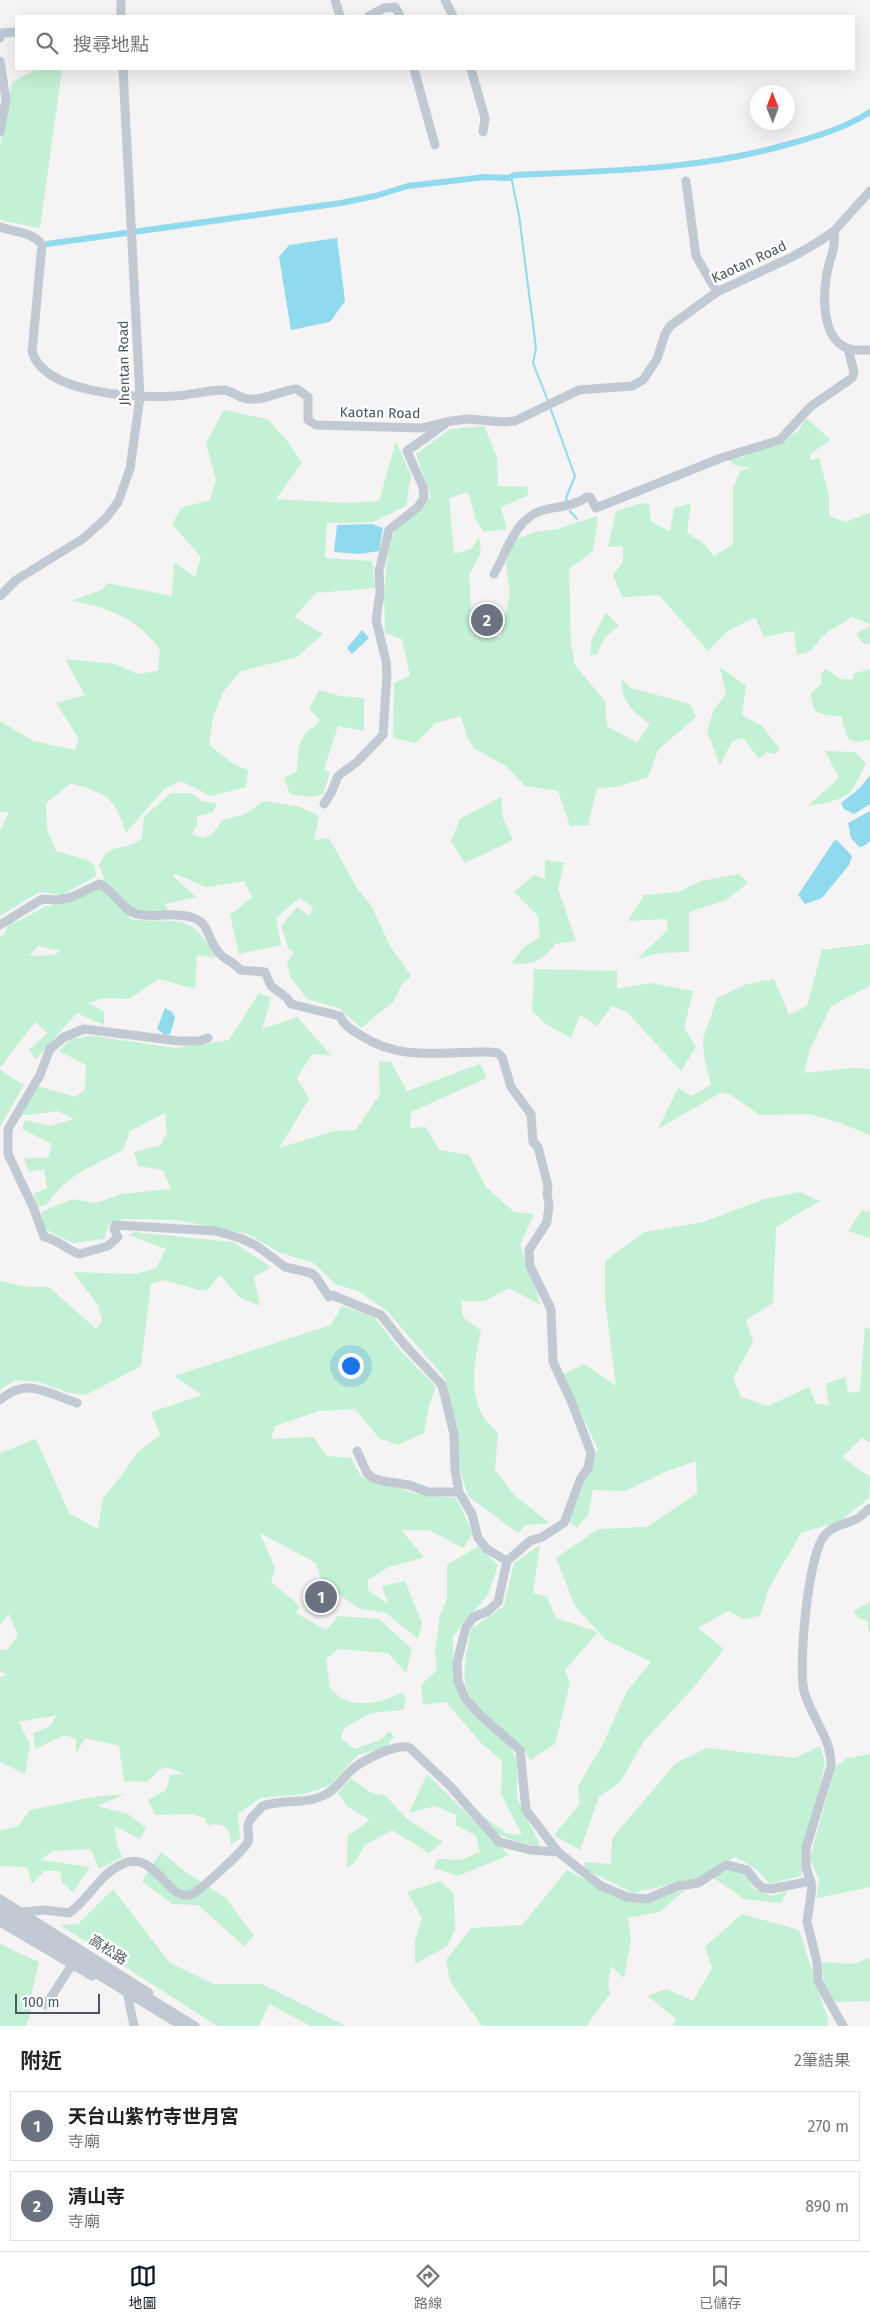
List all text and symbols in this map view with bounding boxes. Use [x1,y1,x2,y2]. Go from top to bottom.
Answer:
search box [15,15,855,70]
icon: search [33,29,61,57]
text: 搜尋地點 [73,33,149,56]
north arrow [750,85,795,130]
street label: Kaotan Road [709,237,789,287]
street label: Jhentan Road [115,320,133,406]
street label: Kaotan Road [339,404,421,422]
pin: 2 [471,601,503,639]
your location [338,1353,364,1379]
pin: 1 [305,1578,337,1616]
street label: 高松路 [86,1931,130,1969]
scale bar [15,1991,100,2014]
text: 100 m [22,1994,59,2011]
text: 附近 [20,2048,62,2074]
text: 2筆結果 [794,2051,850,2070]
text: 天台山紫竹寺世月宮 [68,2105,239,2128]
text: 1 [33,2117,41,2136]
text: 270 m [807,2117,849,2136]
text: 寺廟 [68,2132,100,2151]
text: 清山寺 [68,2185,125,2208]
text: 2 [33,2197,41,2216]
text: 890 m [805,2197,849,2216]
text: 寺廟 [68,2212,100,2231]
tab: 地圖 [129,2262,157,2312]
tab: 路線 [414,2262,442,2312]
tab: 已儲存 [699,2262,741,2312]

